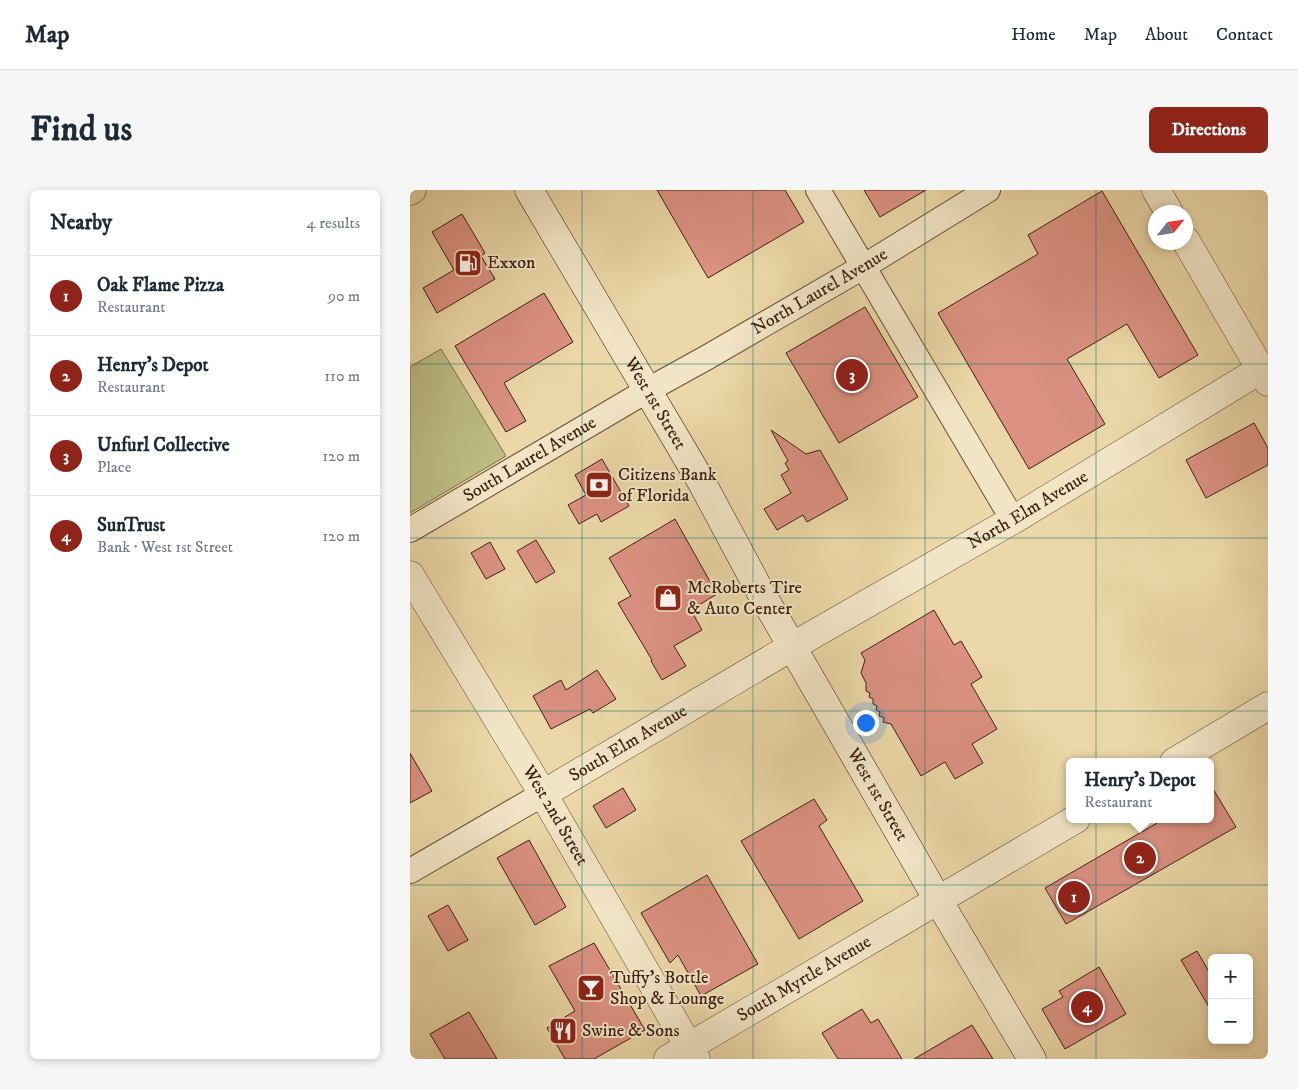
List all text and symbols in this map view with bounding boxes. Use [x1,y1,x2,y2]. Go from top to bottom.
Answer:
text: Map [25,20,69,50]
text: Home [1011,24,1056,46]
text: Map [1084,24,1117,46]
text: About [1145,24,1188,46]
text: Contact [1216,24,1273,46]
button: Directions [1149,107,1268,153]
text: Find us [30,108,132,152]
north arrow [1148,205,1193,250]
text: Nearby [50,210,112,236]
text: 4 results [307,213,360,233]
street label: North Laurel Avenue [748,243,892,340]
fuel station icon: Exxon [453,248,483,278]
place label: Exxon [487,252,536,274]
text: Oak Flame Pizza [97,274,224,297]
text: 1 [63,286,69,306]
text: 90 m [328,286,360,306]
text: Restaurant [97,297,165,317]
street label: West 1st Street [619,352,691,454]
text: Henry's Depot [97,354,209,377]
pin: 3 [836,356,868,394]
text: 2 [62,366,70,386]
text: 110 m [324,366,360,386]
text: Restaurant [97,377,165,397]
street label: South Laurel Avenue [459,412,600,507]
text: Unfurl Collective [97,434,230,457]
text: 3 [63,446,69,466]
text: 120 m [322,446,360,466]
text: Place [97,457,131,477]
place label: Citizens Bank of Florida [618,464,717,507]
street label: North Elm Avenue [964,466,1092,555]
bank icon: Citizens Bank of Florida [584,470,614,500]
text: SunTrust [97,514,165,537]
text: 4 [61,526,71,546]
text: 120 m [322,526,360,546]
text: Bank · West 1st Street [97,537,233,557]
place label: McRoberts Tire & Auto Center [687,577,802,620]
shop icon: McRoberts Tire & Auto Center [653,583,683,613]
street label: South Elm Avenue [565,700,691,787]
your location [853,710,879,736]
street label: West 1st Street [841,744,913,845]
popup [1066,758,1214,823]
street label: West 2nd Street [517,761,593,870]
text: Henry's Depot [1084,769,1196,792]
text: Restaurant [1084,792,1152,812]
pin: 2 [1124,839,1156,877]
pin: 1 [1058,878,1090,916]
street label: South Myrtle Avenue [733,931,875,1027]
map controls [1208,954,1253,1044]
button: + [1208,954,1253,999]
place label: Tuffy's Bottle Shop & Lounge [610,967,724,1010]
bar icon: Tuffy's Bottle Shop & Lounge [576,973,606,1003]
pin: 4 [1071,988,1103,1026]
button: − [1208,999,1253,1044]
restaurant icon: Swine & Sons [548,1016,578,1046]
place label: Swine & Sons [582,1020,679,1042]

